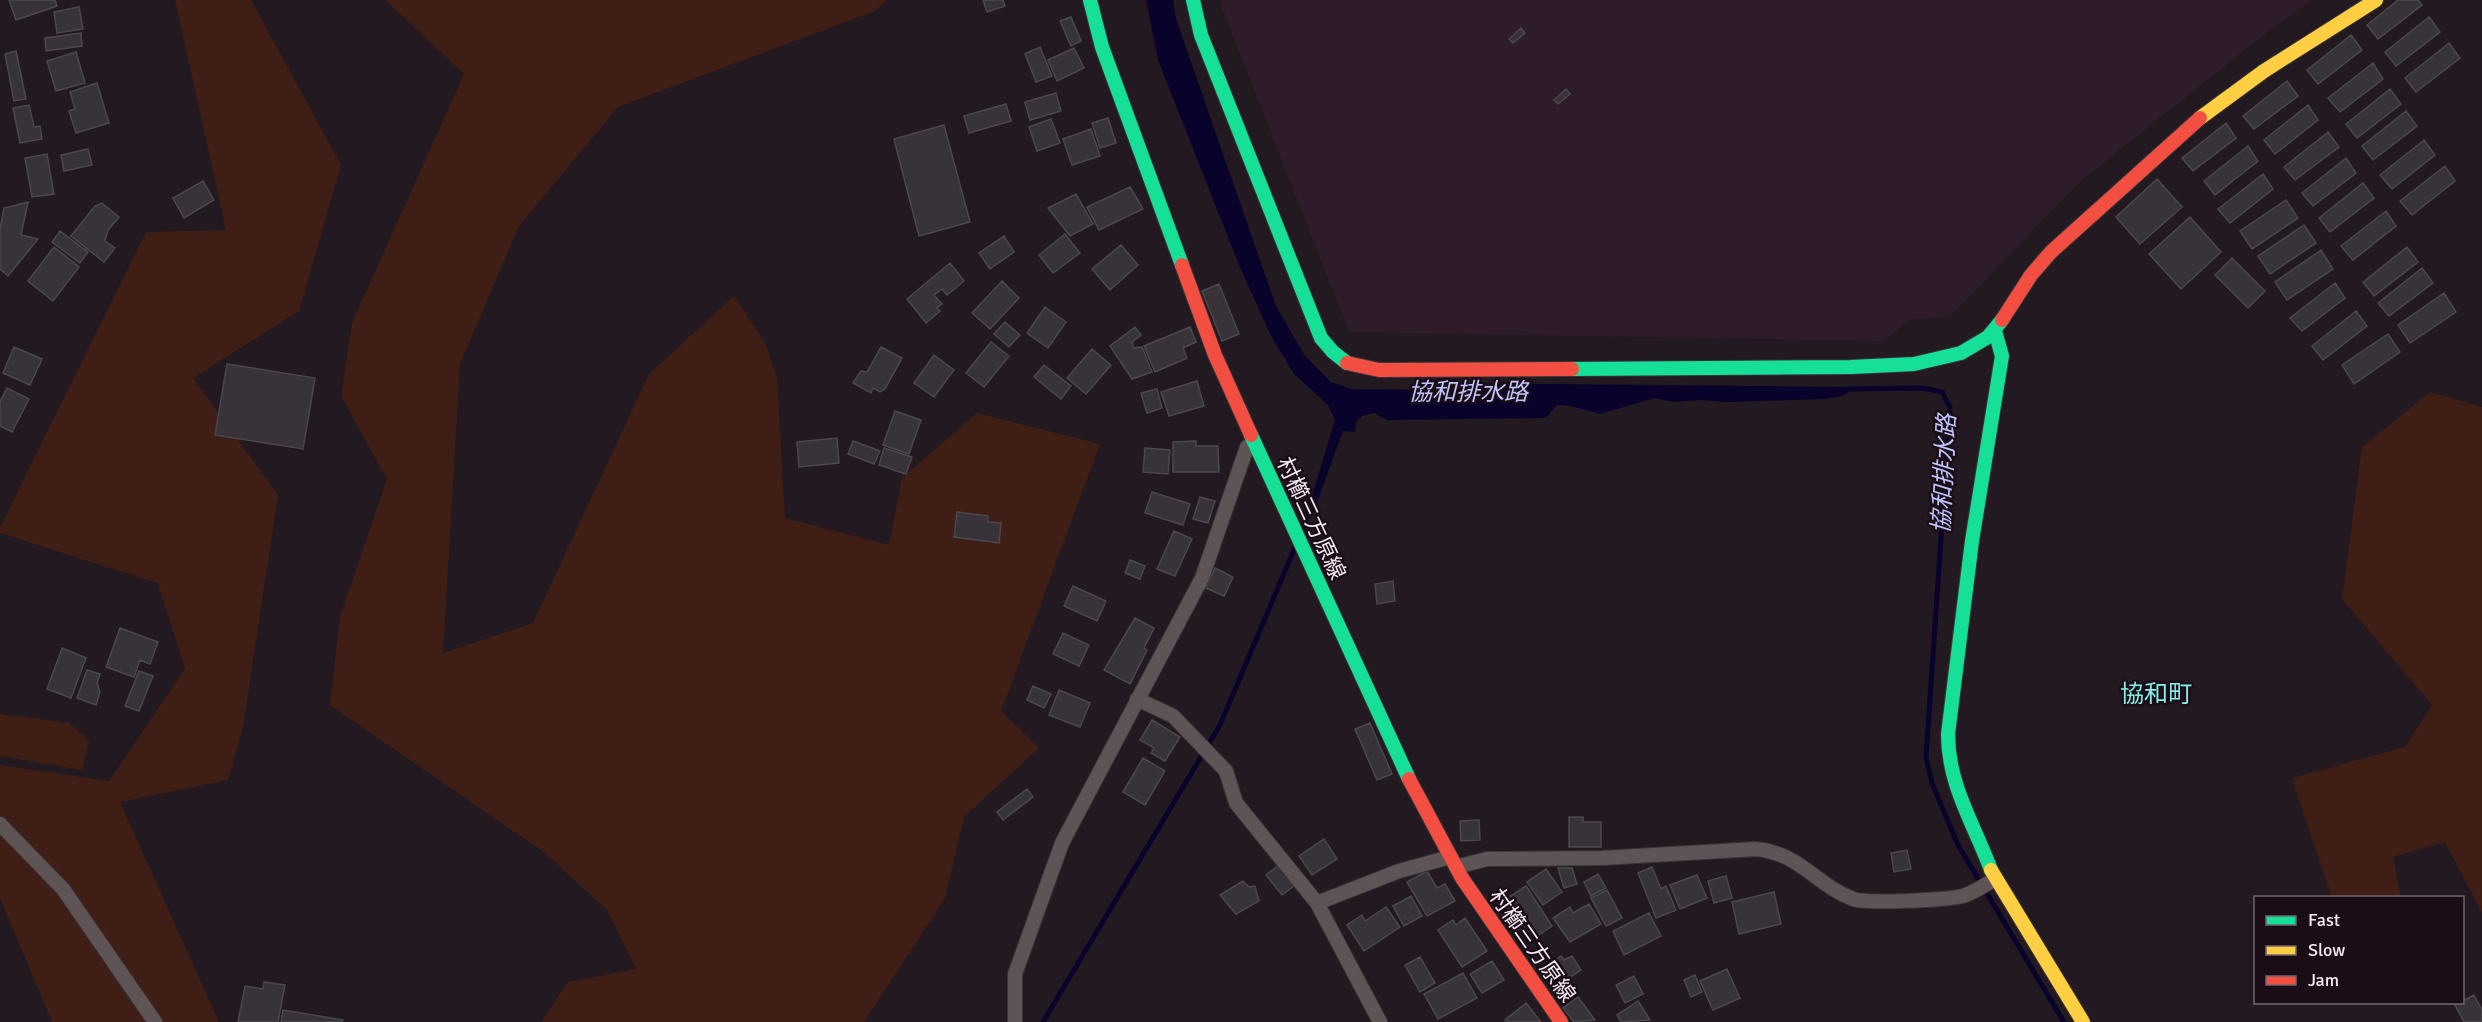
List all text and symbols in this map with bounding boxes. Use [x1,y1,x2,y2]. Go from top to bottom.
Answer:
water label: 協和排水路 [1408,377,1530,407]
water label: 協和排水路 [1926,411,1962,535]
street label: 村櫛三方原線 [1271,453,1352,584]
district label: 協和町 [2120,679,2192,709]
street label: 村櫛三方原線 [1484,883,1582,1007]
legend [2254,896,2464,1004]
text: Fast [2308,909,2340,931]
text: Slow [2308,939,2345,961]
text: Jam [2308,969,2339,991]

